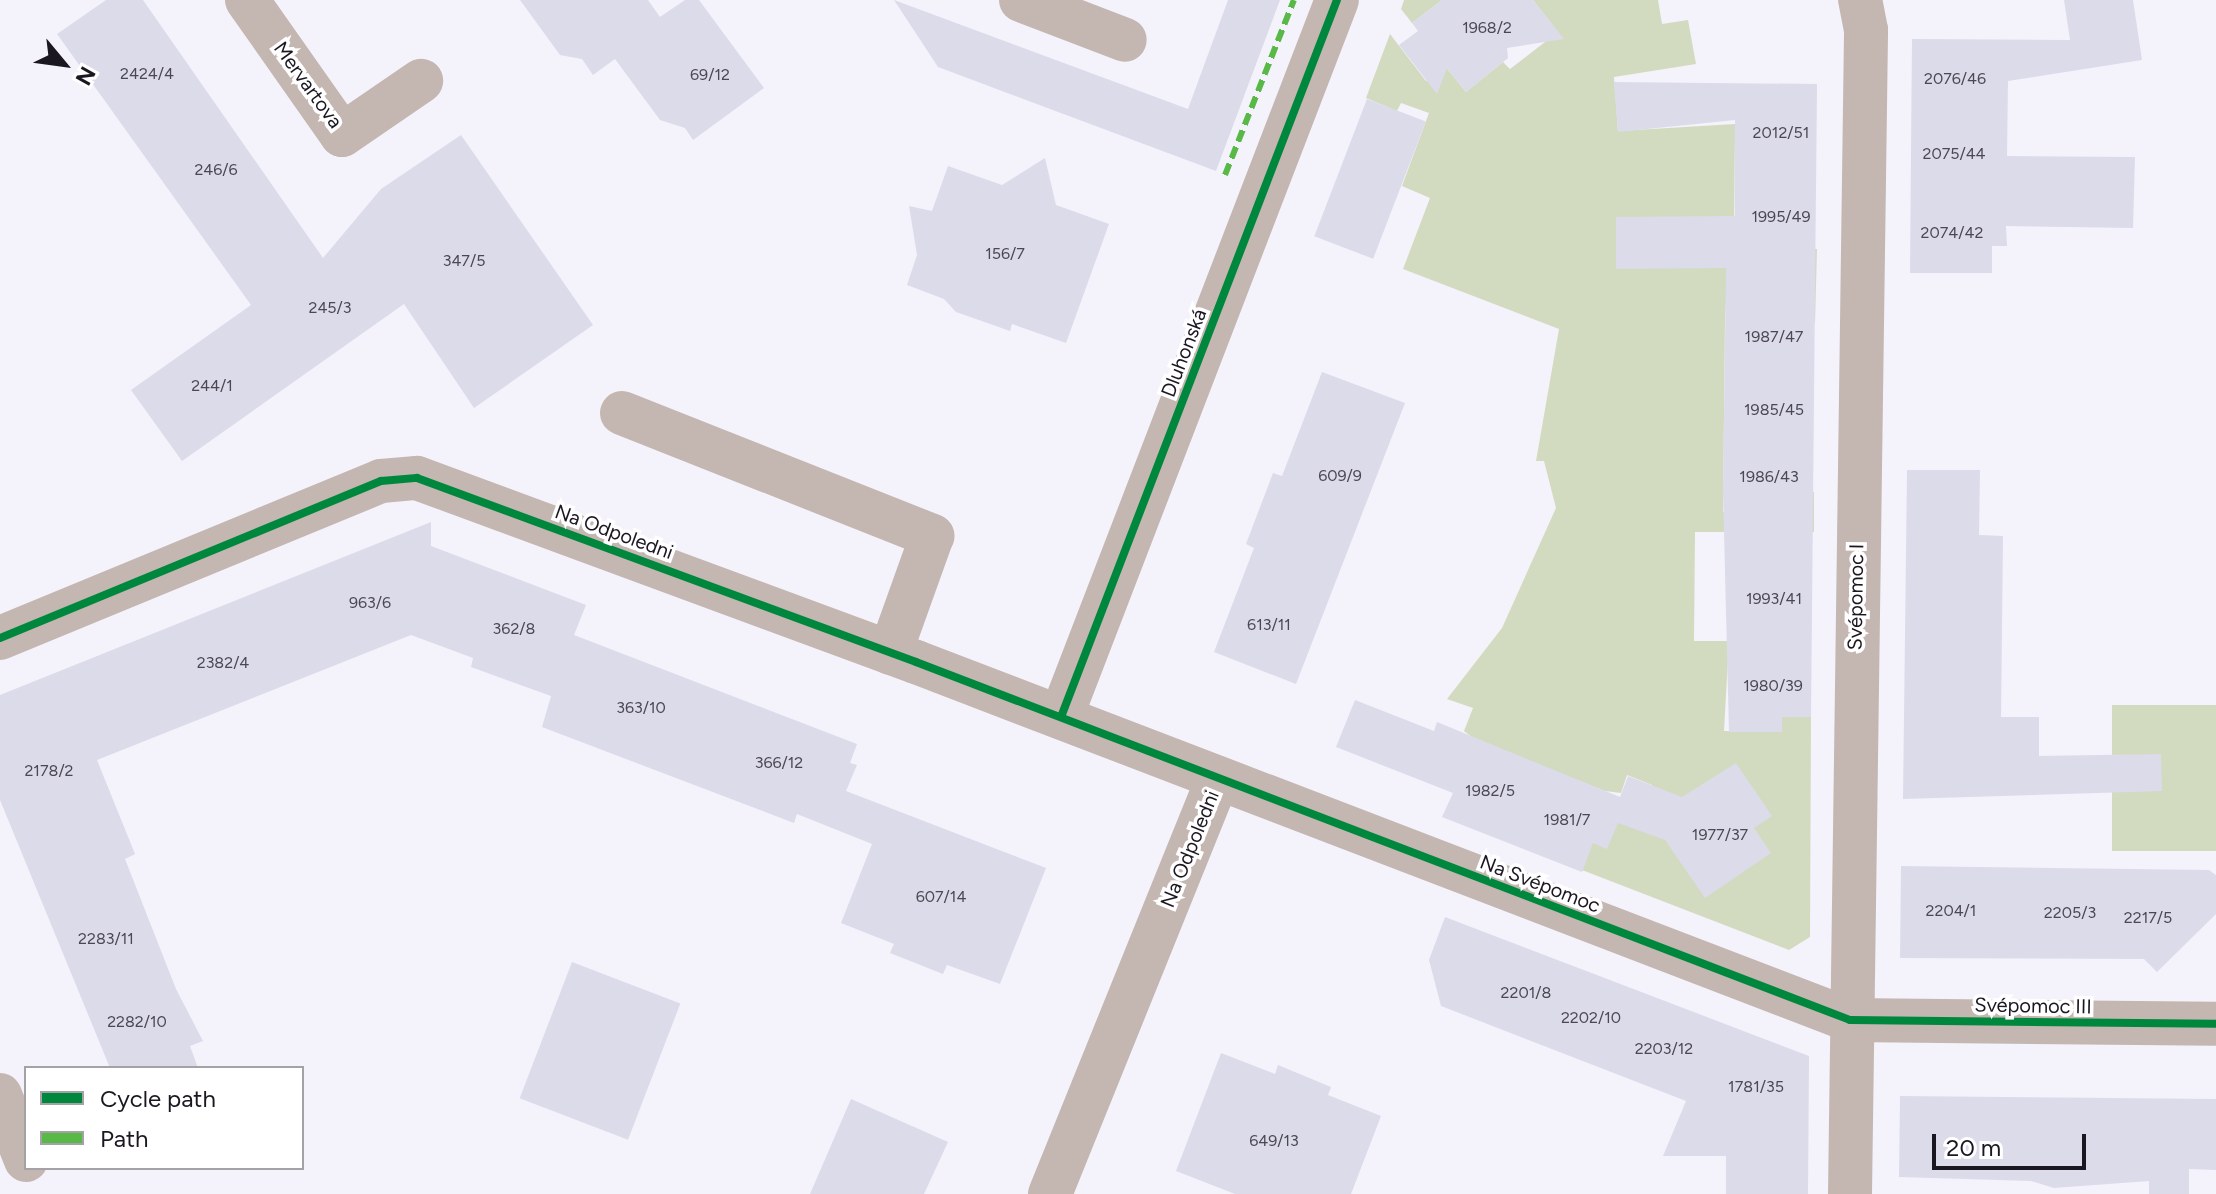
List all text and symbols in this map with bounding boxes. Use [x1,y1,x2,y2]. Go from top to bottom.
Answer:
house number: 1968/2 [1462,18,1512,38]
north arrow [24,24,104,104]
street label: Mervartova [269,37,347,133]
text: N [69,62,101,90]
house number: 2424/4 [120,64,174,84]
house number: 69/12 [690,65,730,85]
house number: 2076/46 [1924,69,1986,89]
house number: 2012/51 [1753,123,1809,143]
house number: 2075/44 [1922,144,1986,164]
house number: 246/6 [194,160,238,180]
house number: 1995/49 [1751,207,1811,227]
house number: 2074/42 [1921,223,1983,243]
house number: 156/7 [985,244,1025,264]
house number: 347/5 [443,251,485,271]
house number: 245/3 [308,298,352,318]
street label: Dluhonská [1156,306,1212,400]
house number: 1987/47 [1745,327,1803,347]
house number: 244/1 [191,376,233,396]
house number: 1985/45 [1744,400,1804,420]
house number: 609/9 [1318,466,1362,486]
house number: 1986/43 [1739,467,1799,487]
street label: Na Odpoledni [552,499,676,565]
street label: Svépomoc I [1843,543,1869,651]
house number: 1993/41 [1746,589,1802,609]
house number: 963/6 [349,593,391,613]
house number: 613/11 [1247,615,1291,635]
house number: 362/8 [493,619,535,639]
house number: 2382/4 [197,653,249,673]
house number: 1980/39 [1743,676,1803,696]
house number: 363/10 [616,698,666,718]
house number: 366/12 [755,753,803,773]
house number: 2178/2 [24,761,74,781]
house number: 1982/5 [1465,781,1515,801]
street label: Na Odpoledni [1156,787,1224,911]
house number: 1981/7 [1544,810,1590,830]
house number: 1977/37 [1692,825,1748,845]
street label: Na Svépomoc [1476,850,1604,918]
house number: 607/14 [916,887,966,907]
house number: 2204/1 [1926,901,1976,921]
house number: 2205/3 [2044,903,2096,923]
house number: 2217/5 [2124,908,2172,928]
house number: 2283/11 [78,929,134,949]
house number: 2201/8 [1501,983,1551,1003]
street label: Svépomoc III [1974,993,2092,1019]
house number: 2202/10 [1561,1008,1621,1028]
house number: 2282/10 [107,1012,167,1032]
house number: 2203/12 [1635,1039,1693,1059]
legend [24,1066,304,1170]
house number: 1781/35 [1728,1077,1784,1097]
text: Cycle path [100,1084,216,1113]
scale bar [1936,1118,2090,1168]
text: Path [100,1124,148,1153]
house number: 649/13 [1249,1131,1299,1151]
text: 20 m [1946,1133,2001,1162]

